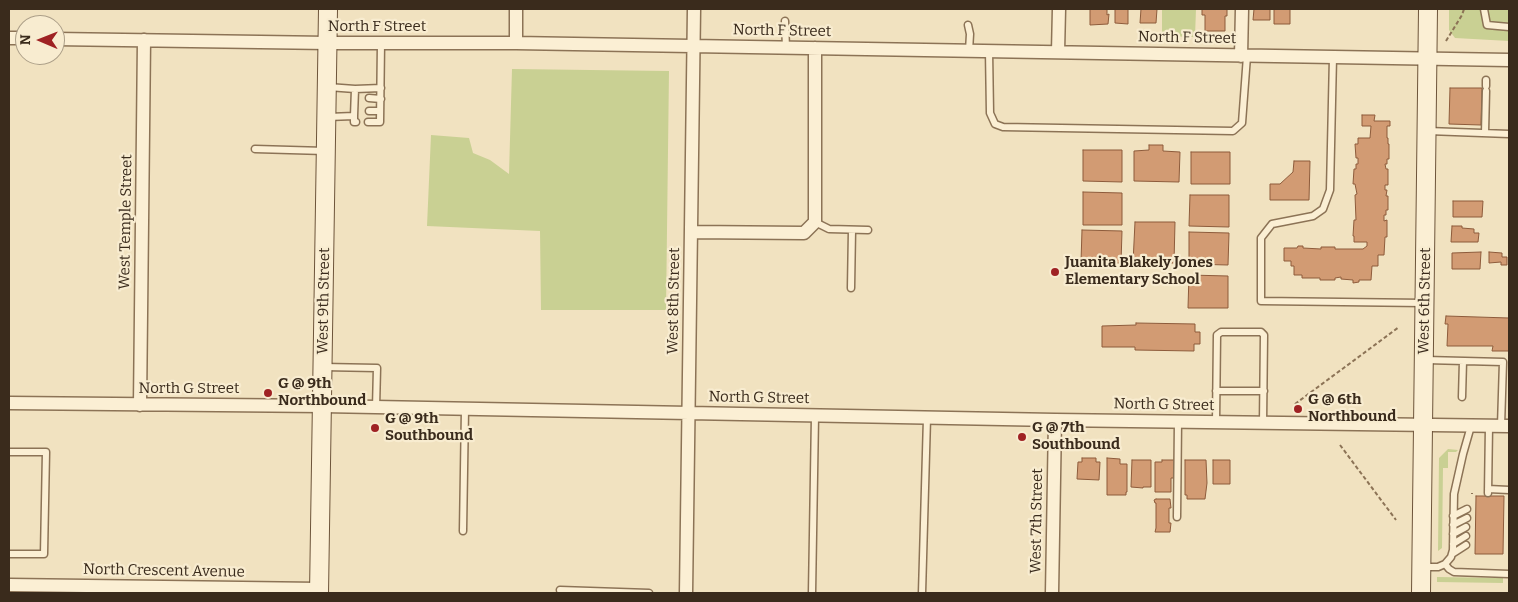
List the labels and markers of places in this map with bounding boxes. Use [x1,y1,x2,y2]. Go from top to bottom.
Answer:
place label: Juanita Blakely Jones Elementary School [1065,254,1213,289]
marker: Juanita Blakely Jones Elementary School [1049,266,1061,278]
place label: G @ 9th Northbound [278,375,366,410]
marker: G @ 9th Northbound [262,387,274,399]
place label: G @ 6th Northbound [1308,391,1396,426]
marker: G @ 6th Northbound [1292,403,1304,415]
place label: G @ 9th Southbound [385,410,473,445]
place label: G @ 7th Southbound [1032,419,1120,454]
marker: G @ 9th Southbound [369,422,381,434]
marker: G @ 7th Southbound [1016,431,1028,443]

